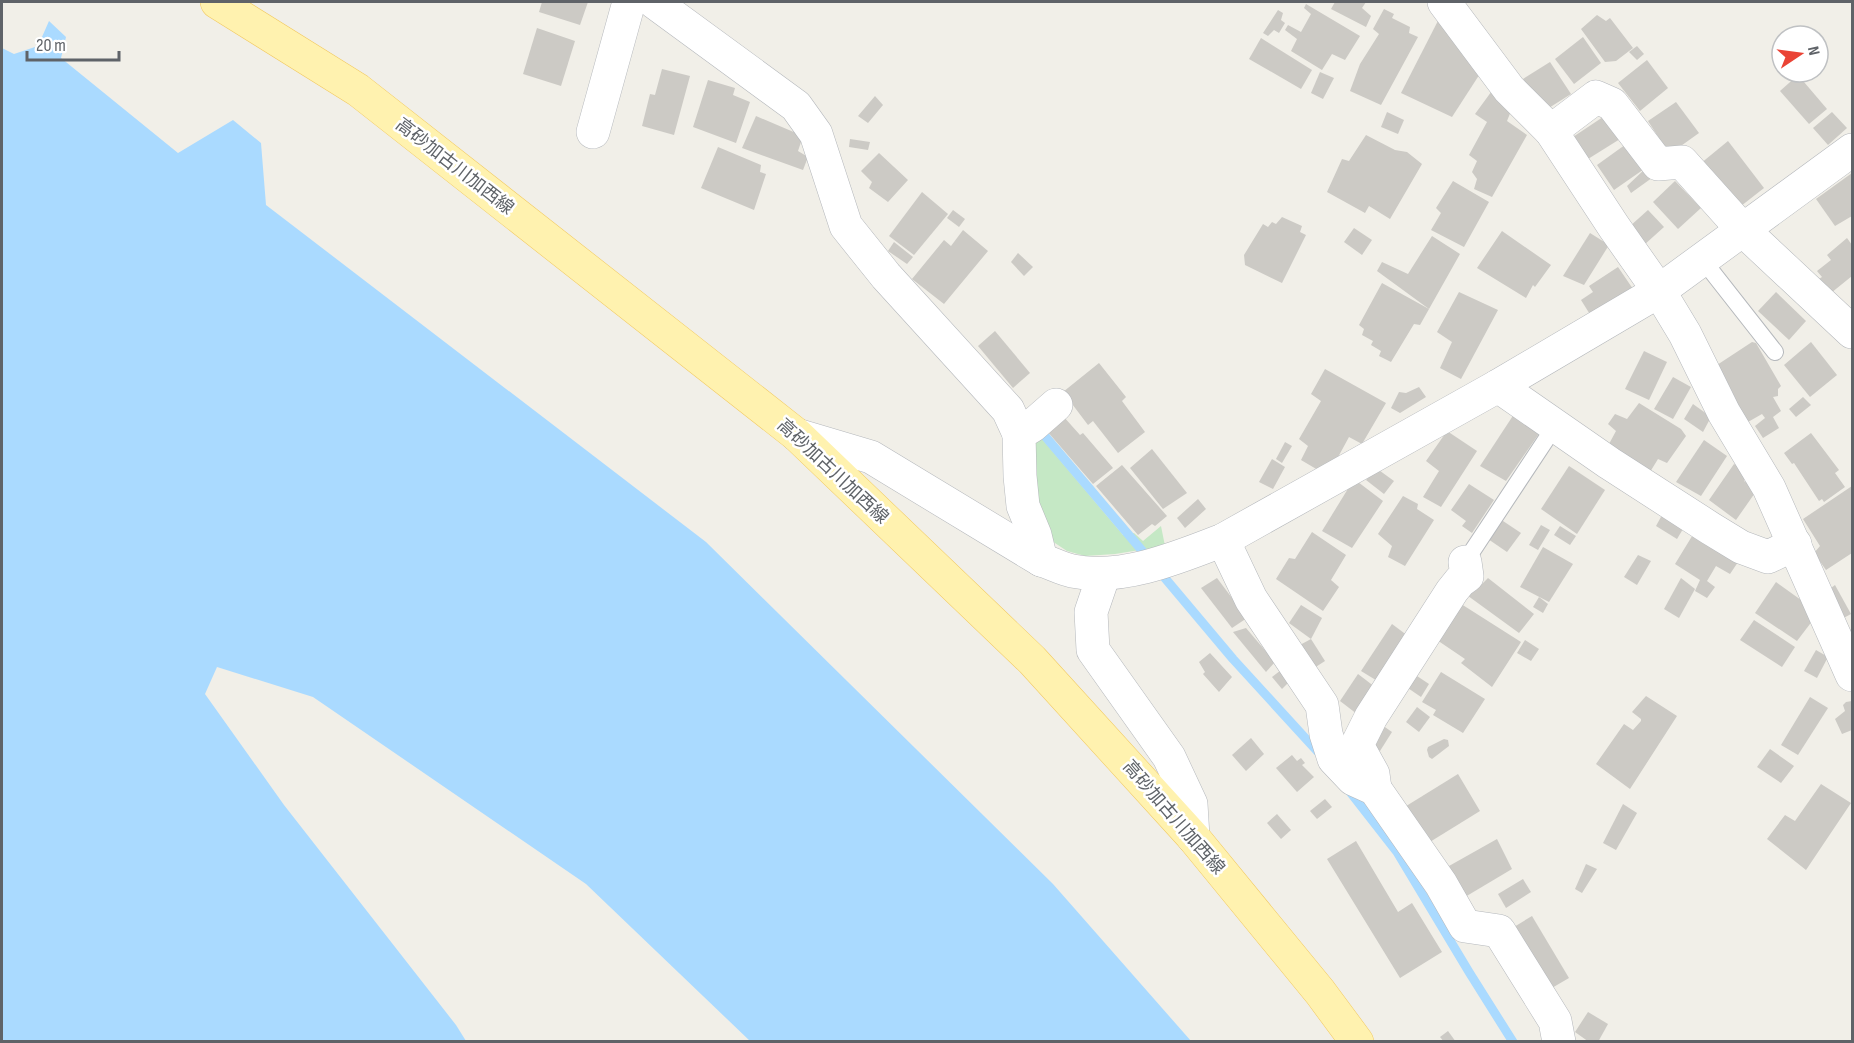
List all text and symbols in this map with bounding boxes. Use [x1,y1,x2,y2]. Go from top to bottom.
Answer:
scale bar [27,24,118,62]
north arrow [1770,24,1830,84]
text: 20 m [36,35,66,56]
text: N [1803,45,1823,57]
street label: 高砂加古川加西線 [391,114,518,219]
street label: 高砂加古川加西線 [773,415,892,528]
street label: 高砂加古川加西線 [1118,756,1229,879]

